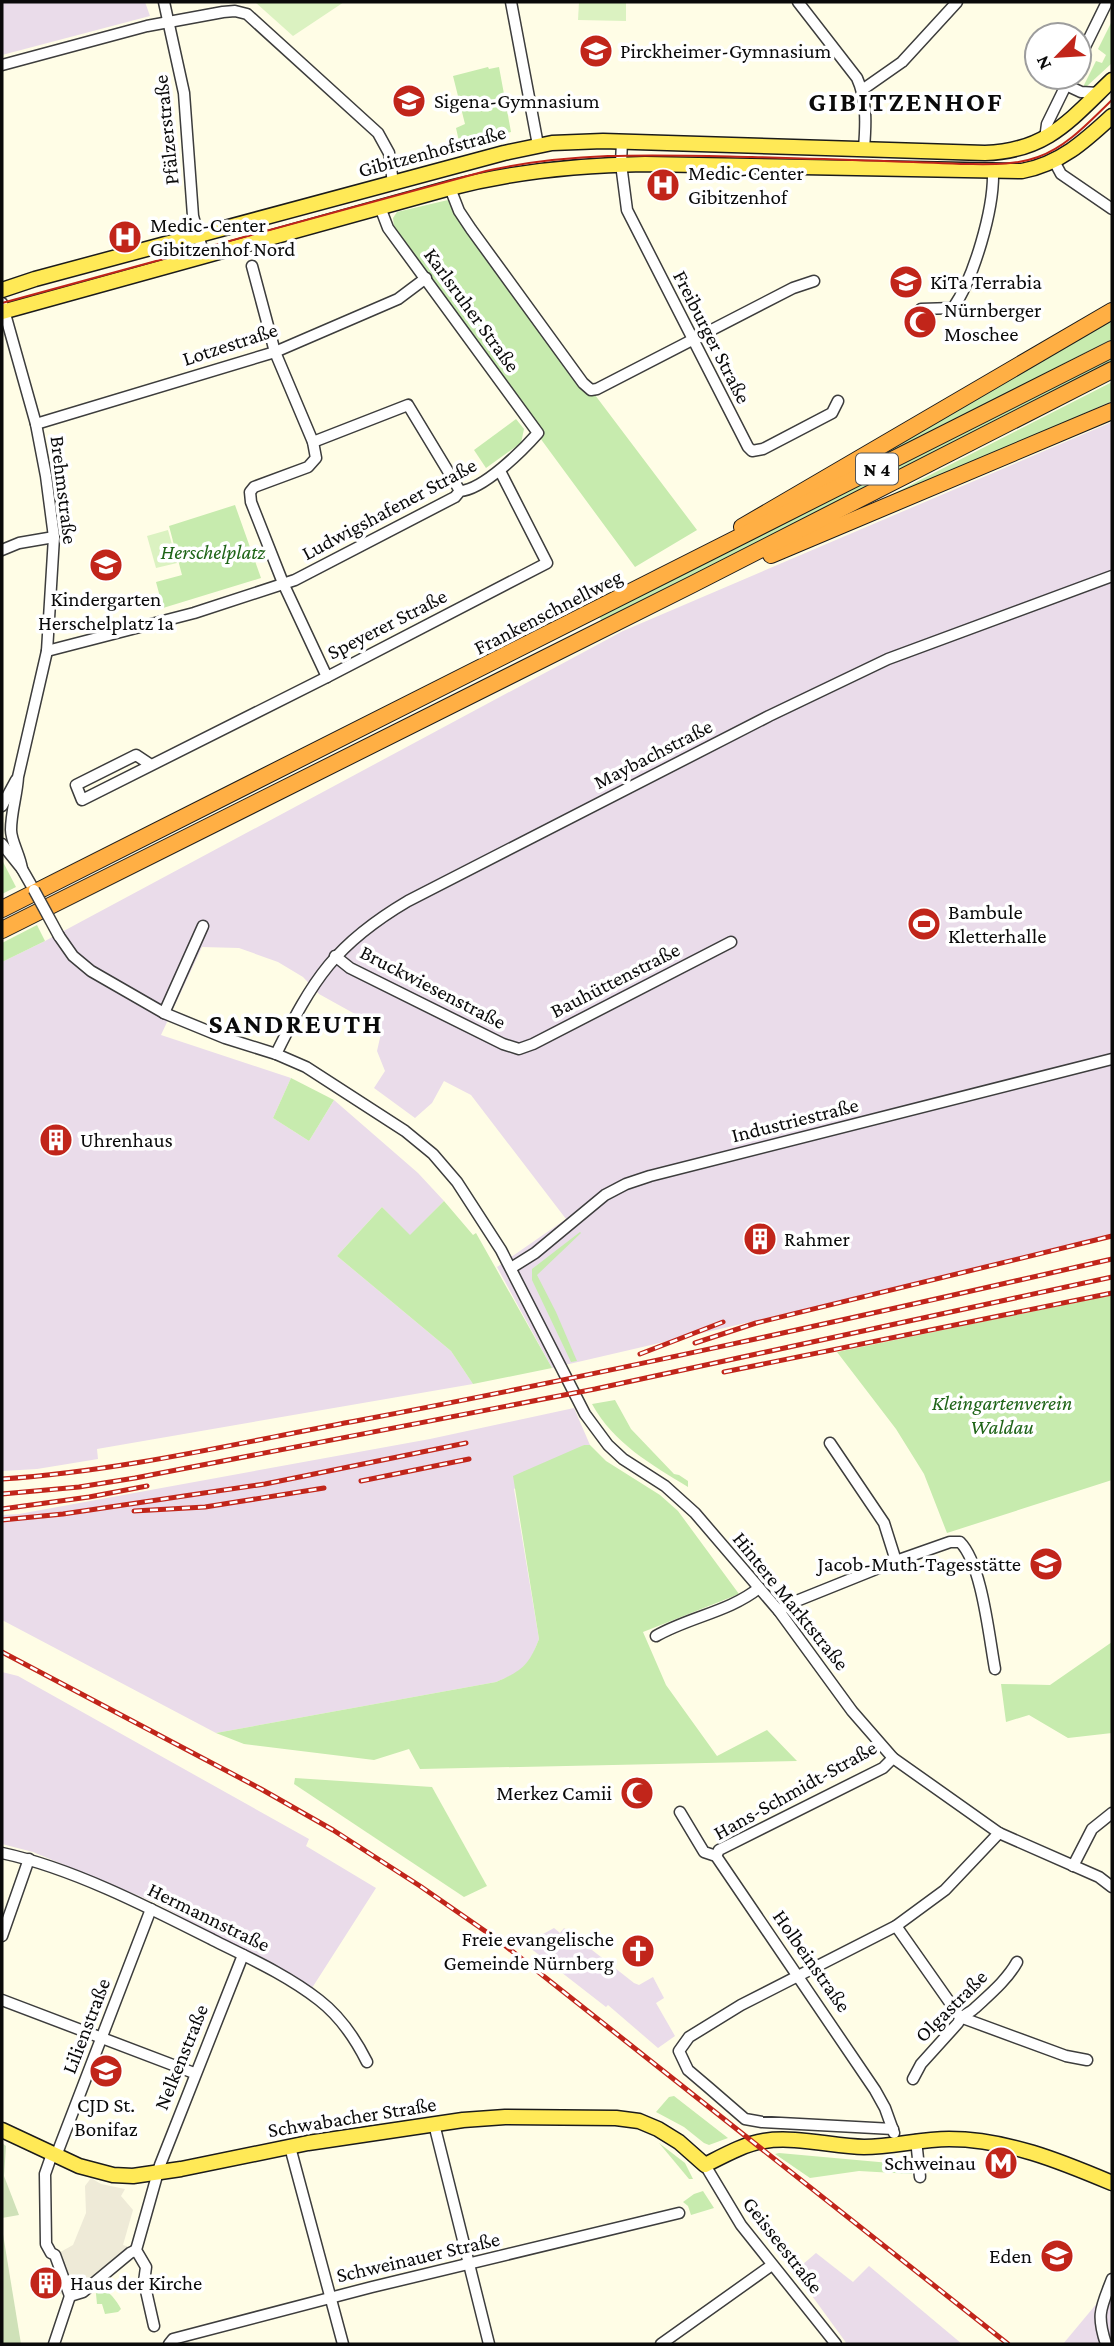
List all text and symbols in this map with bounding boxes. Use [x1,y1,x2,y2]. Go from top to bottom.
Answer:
north arrow [1023,21,1093,91]
school or university icon: Pirckheimer-Gymnasium [577,32,615,70]
place label: Pirckheimer-Gymnasium [620,39,832,63]
text: N [1031,53,1055,73]
street label: Pfälzerstraße [148,74,184,186]
school or university icon: Sigena-Gymnasium [390,82,428,120]
district label: GIBITZENHOF [808,86,1004,117]
place label: Sigena-Gymnasium [434,89,600,113]
street label: Gibitzenhofstraße [355,120,509,182]
place label: Medic-Center Gibitzenhof [688,161,805,209]
hospital icon: Medic-Center Gibitzenhof [644,166,682,204]
place label: Medic-Center Gibitzenhof Nord [150,213,295,261]
hospital icon: Medic-Center Gibitzenhof Nord [106,218,144,256]
street label: Karlsruher Straße [419,243,525,377]
school or university icon: KiTa Terrabia [887,263,925,301]
street label: Freiburger Straße [668,266,756,408]
place label: KiTa Terrabia [930,270,1042,294]
place label: Nürnberger Moschee [944,298,1042,346]
mosque icon: Nürnberger Moschee [901,303,939,341]
street label: Lotzestraße [179,317,281,371]
street label: Brehmstraße [45,435,83,545]
street label: Ludwigshafener Straße [297,453,481,565]
road number: N 4 [856,454,898,484]
park label: Herschelplatz [160,540,267,564]
school or university icon: Kindergarten Herschelplatz 1a [87,546,125,584]
street label: Frankenschnellweg [470,564,626,660]
street label: Speyerer Straße [323,584,451,664]
place label: Kindergarten Herschelplatz 1a [38,587,174,635]
street label: Maybachstraße [590,714,716,794]
place label: Bambule Kletterhalle [948,900,1046,948]
sports icon: Bambule Kletterhalle [905,905,943,943]
street label: Bauhüttenstraße [546,937,684,1023]
street label: Bruckwiesenstraße [356,940,510,1034]
district label: SANDREUTH [209,1008,383,1039]
street label: Industriestraße [729,1093,861,1147]
building icon: Uhrenhaus [37,1121,75,1159]
place label: Uhrenhaus [80,1128,173,1152]
building icon: Rahmer [741,1220,779,1258]
place label: Rahmer [784,1227,851,1251]
park label: Kleingartenverein Waldau [932,1391,1072,1439]
street label: Hintere Marktstraße [728,1527,854,1675]
school or university icon: Jacob-Muth-Tagesstätte [1027,1545,1065,1583]
place label: Jacob-Muth-Tagesstätte [815,1552,1021,1576]
street label: Hans-Schmidt-Straße [709,1735,881,1845]
mosque icon: Merkez Camii [618,1774,656,1812]
place label: Merkez Camii [496,1781,612,1805]
street label: Hermannstraße [144,1877,274,1957]
street label: Holbeinstraße [768,1905,856,2017]
place label: Freie evangelische Gemeinde Nürnberg [443,1927,614,1975]
church icon: Freie evangelische Gemeinde Nürnberg [619,1932,657,1970]
street label: Olgastraße [910,1965,992,2047]
street label: Lilienstraße [57,1975,115,2077]
street label: Nelkenstraße [149,2001,213,2113]
school or university icon: CJD St. Bonifaz [87,2052,125,2090]
street label: Schwabacher Straße [266,2092,438,2142]
place label: CJD St. Bonifaz [74,2093,138,2141]
metro station icon: Schweinau [982,2144,1020,2182]
place label: Schweinau [884,2151,976,2175]
street label: Geisseestraße [738,2192,828,2298]
street label: Schweinauer Straße [334,2227,502,2287]
school or university icon: Eden [1038,2237,1076,2275]
place label: Eden [989,2244,1032,2268]
building icon: Haus der Kirche [27,2264,65,2302]
place label: Haus der Kirche [70,2271,202,2295]

